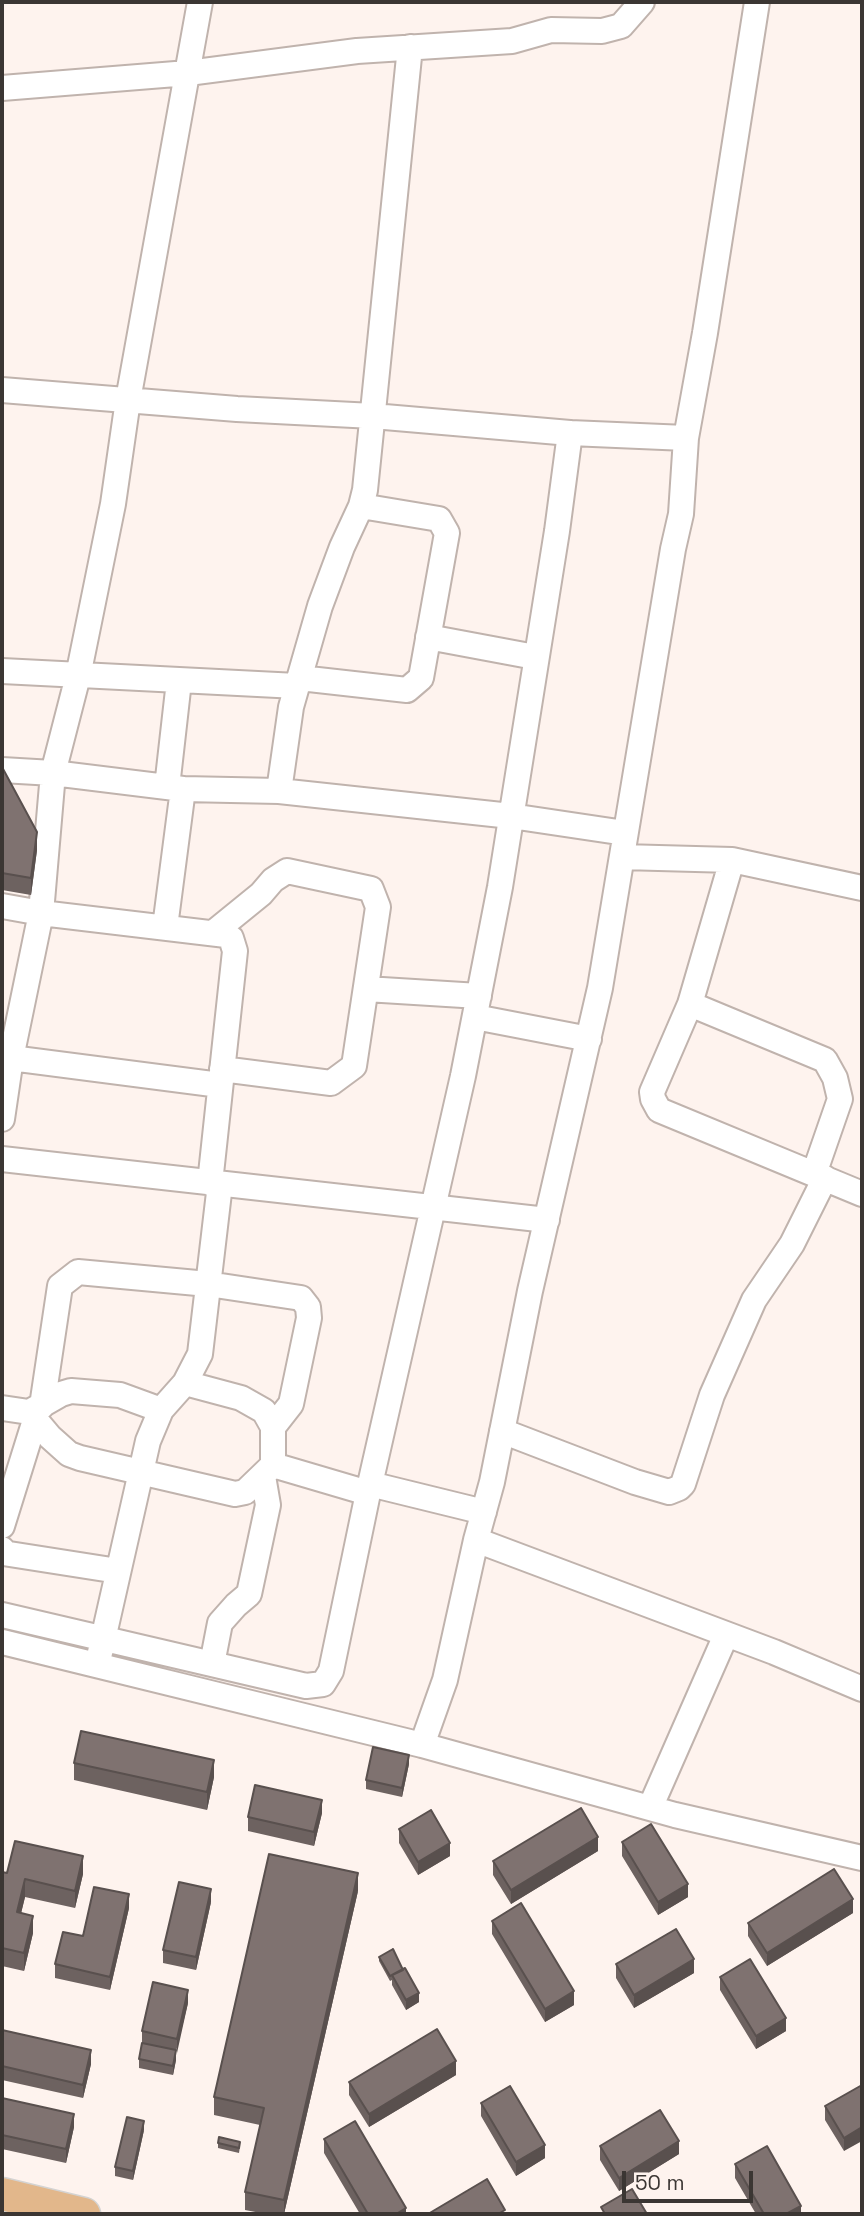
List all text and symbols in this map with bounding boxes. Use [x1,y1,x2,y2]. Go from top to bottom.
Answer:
scale bar [626,2156,757,2200]
text: 50 m [635,2169,685,2196]

